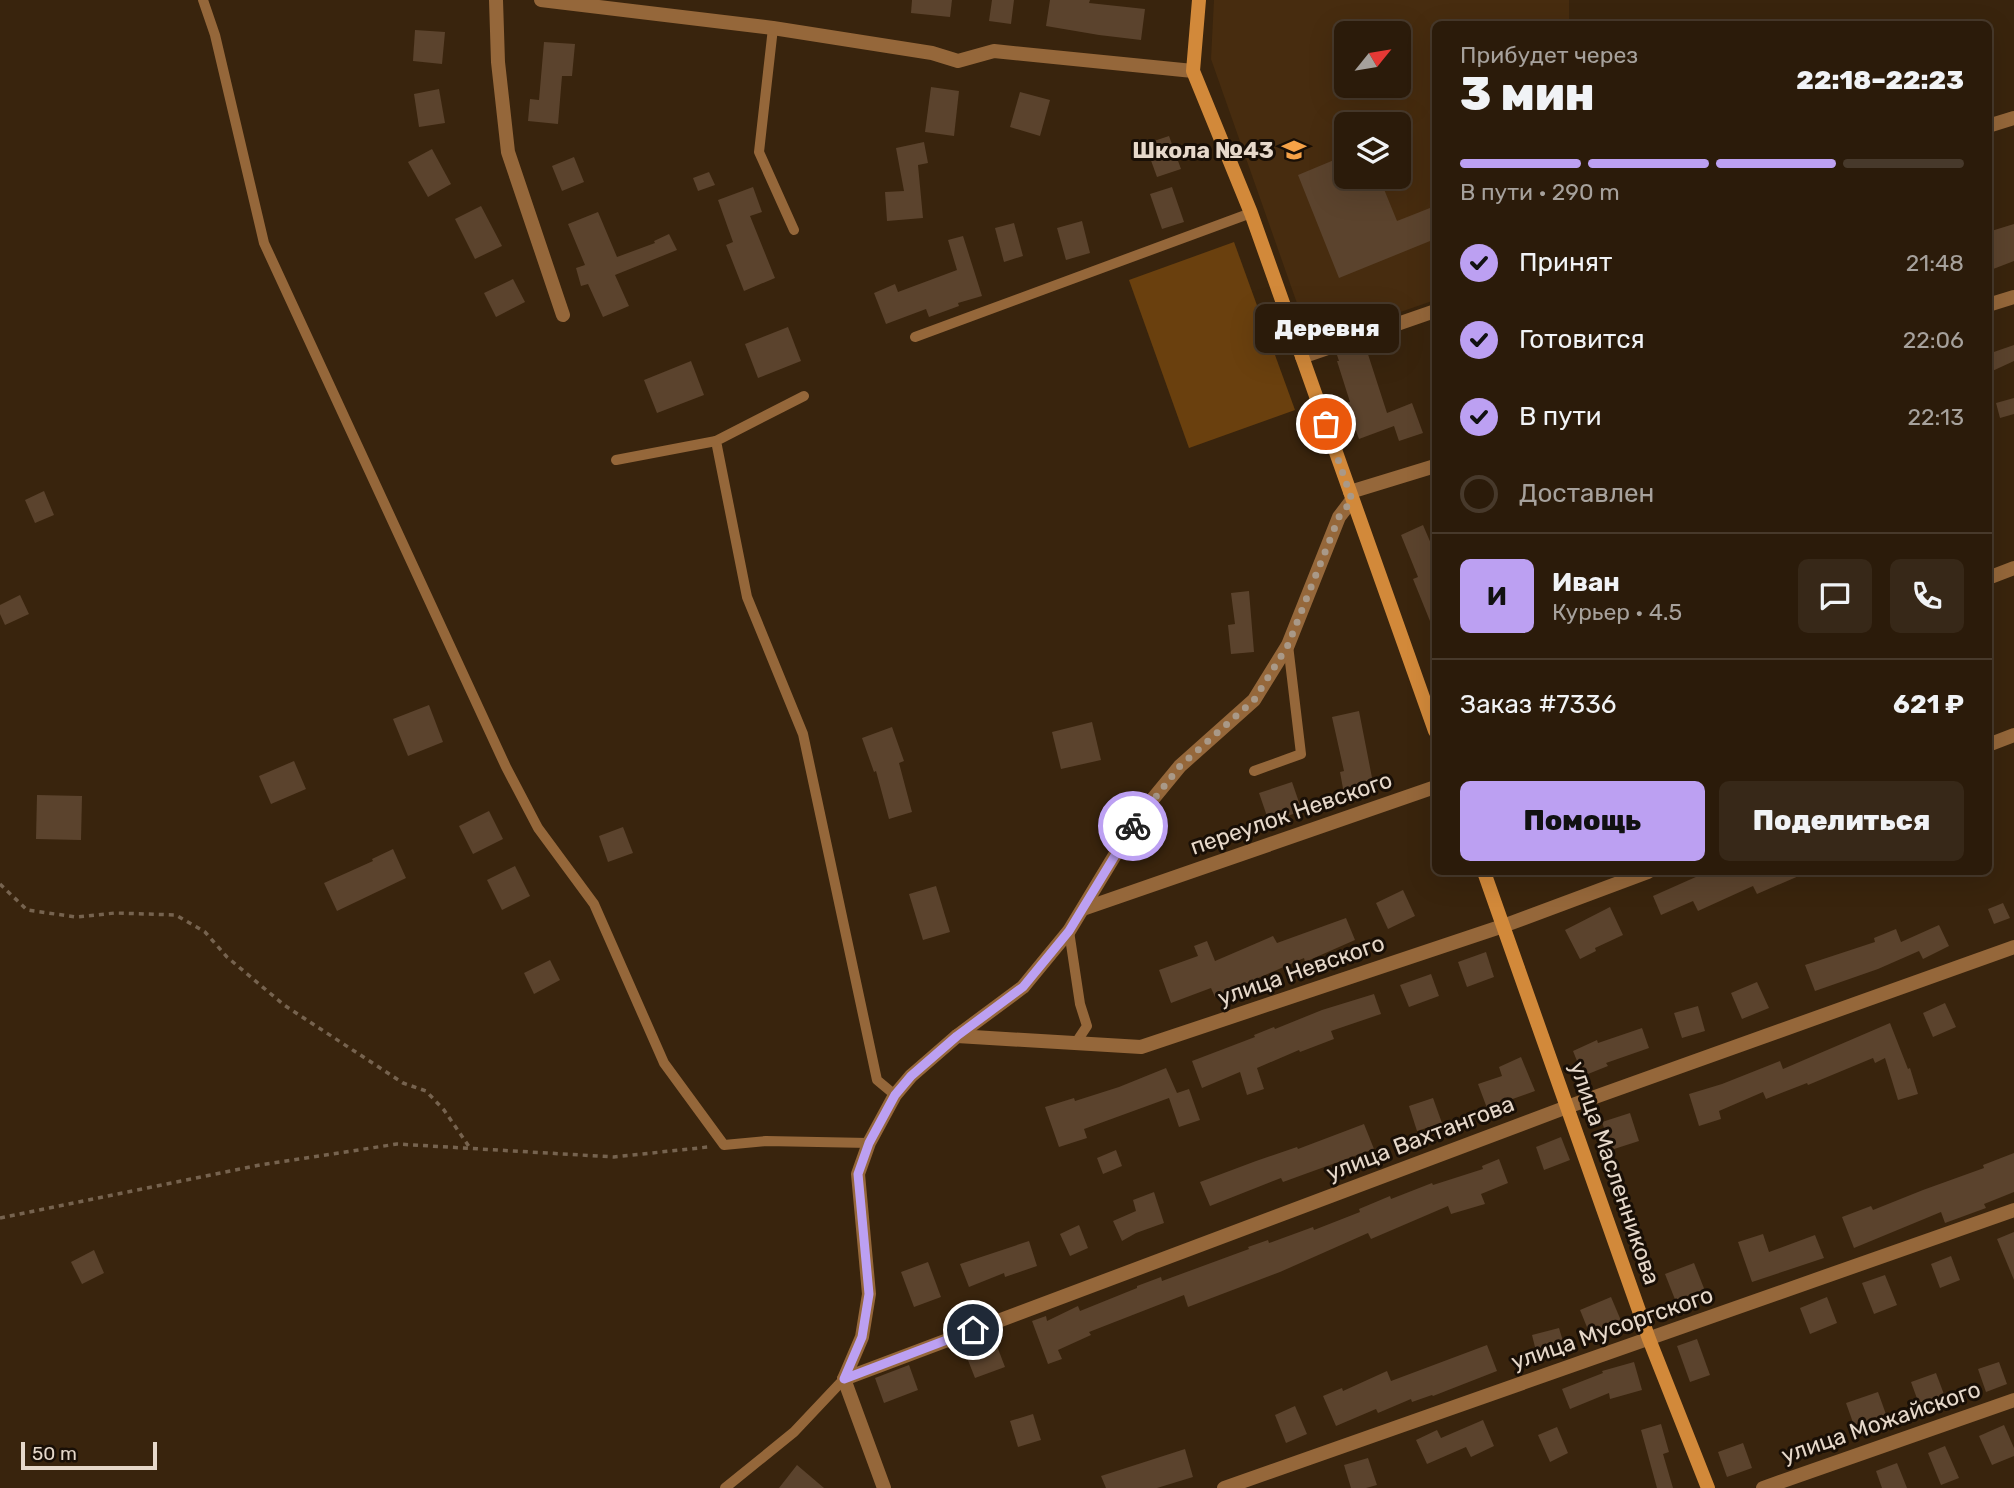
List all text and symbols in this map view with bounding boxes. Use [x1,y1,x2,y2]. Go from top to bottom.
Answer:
north arrow [1334,21,1410,98]
map controls [1334,21,1411,189]
text: Прибудет через [1460,41,1638,69]
text: 22:18–22:23 [1796,65,1964,96]
text: 3 мин [1460,67,1595,122]
button: layers [1334,112,1411,189]
place label: Школа №43 [1132,136,1274,164]
school or university icon: Школа №43 [1280,136,1308,164]
text: В пути · 290 m [1460,178,1620,206]
icon: check [1460,244,1498,282]
text: Принят [1519,247,1612,278]
text: 21:48 [1906,249,1964,277]
callout: Деревня [1254,305,1398,354]
text: Деревня [1274,314,1380,342]
icon: check [1460,321,1498,359]
text: Готовится [1519,324,1645,355]
text: 22:06 [1903,326,1964,354]
pin [1296,394,1356,454]
icon: check [1460,398,1498,436]
text: В пути [1519,401,1602,432]
text: 22:13 [1907,403,1964,431]
icon: bag [1307,405,1345,443]
text: Доставлен [1519,478,1654,509]
button: chat [1798,559,1872,633]
button: phone [1890,559,1964,633]
text: Иван [1552,567,1620,598]
text: И [1487,581,1507,612]
text: Курьер · 4.5 [1552,598,1682,626]
text: Заказ #7336 [1460,689,1616,720]
text: 621 ₽ [1893,689,1964,720]
street label: переулок Невского [1186,765,1396,861]
button: Помощь [1460,781,1705,861]
button: Поделиться [1719,781,1964,861]
courier [1098,791,1168,861]
icon: bike [1114,807,1152,845]
street label: улица Невского [1214,928,1388,1012]
street label: улица Масленникова [1564,1058,1666,1288]
street label: улица Вахтангова [1322,1089,1518,1187]
street label: улица Мусоргского [1507,1280,1717,1376]
pin [943,1300,1003,1360]
icon: home [954,1311,992,1349]
street label: улица Можайского [1778,1375,1984,1469]
scale bar [21,1439,158,1471]
text: 50 m [32,1442,77,1465]

